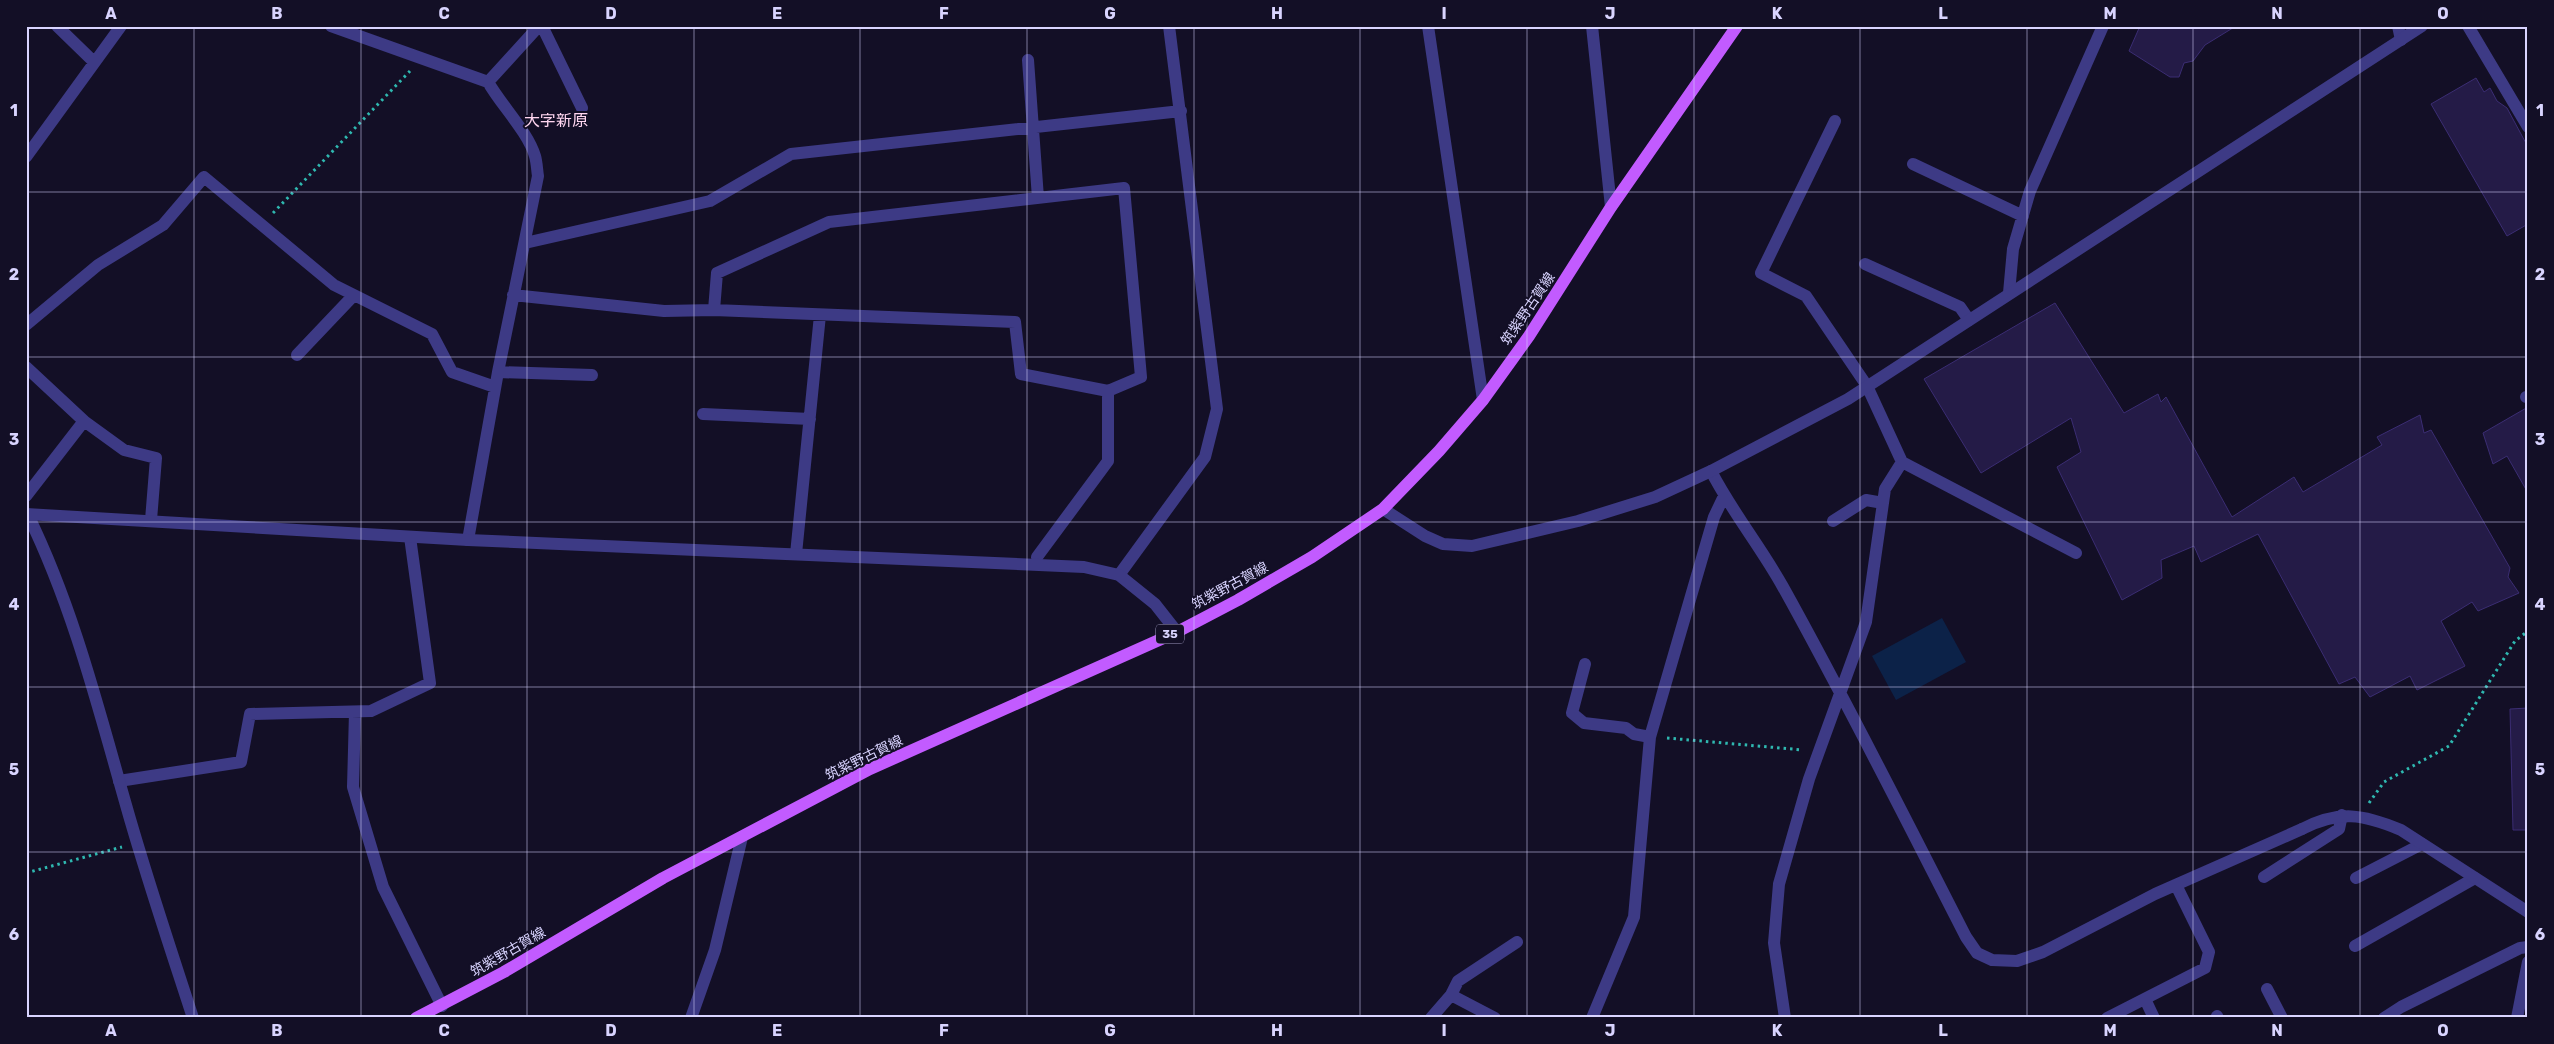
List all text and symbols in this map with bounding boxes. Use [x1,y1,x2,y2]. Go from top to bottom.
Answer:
text: A [105,4,117,23]
text: B [271,4,283,23]
text: C [438,4,450,23]
text: D [605,4,617,23]
text: E [772,4,782,23]
text: F [939,4,949,23]
text: G [1104,4,1116,23]
text: H [1271,4,1283,23]
text: I [1441,4,1447,23]
text: J [1605,4,1615,23]
text: K [1772,4,1783,23]
text: L [1938,4,1948,23]
text: M [2103,4,2117,23]
text: N [2271,4,2283,23]
text: O [2437,4,2449,23]
text: 1 [10,101,18,120]
text: 1 [2536,101,2544,120]
district label: 大字新原 [524,111,588,130]
text: 2 [9,265,19,284]
text: 2 [2535,265,2545,284]
street label: 筑紫野古賀線 [1497,269,1559,349]
text: 3 [9,430,19,449]
text: 3 [2535,430,2545,449]
street label: 筑紫野古賀線 [1189,559,1271,613]
text: 4 [9,595,20,614]
text: 4 [2535,595,2546,614]
road number: 35 [1156,624,1184,644]
street label: 筑紫野古賀線 [823,732,905,784]
text: 5 [9,760,19,779]
text: 5 [2535,760,2545,779]
street label: 筑紫野古賀線 [467,924,549,980]
text: 6 [9,925,19,944]
text: 6 [2535,925,2545,944]
text: A [105,1021,117,1040]
text: B [271,1021,283,1040]
text: C [438,1021,450,1040]
text: D [605,1021,617,1040]
text: E [772,1021,782,1040]
text: F [939,1021,949,1040]
text: G [1104,1021,1116,1040]
text: H [1271,1021,1283,1040]
text: I [1441,1021,1447,1040]
text: J [1605,1021,1615,1040]
text: K [1772,1021,1783,1040]
text: L [1938,1021,1948,1040]
text: M [2103,1021,2117,1040]
text: N [2271,1021,2283,1040]
text: O [2437,1021,2449,1040]

